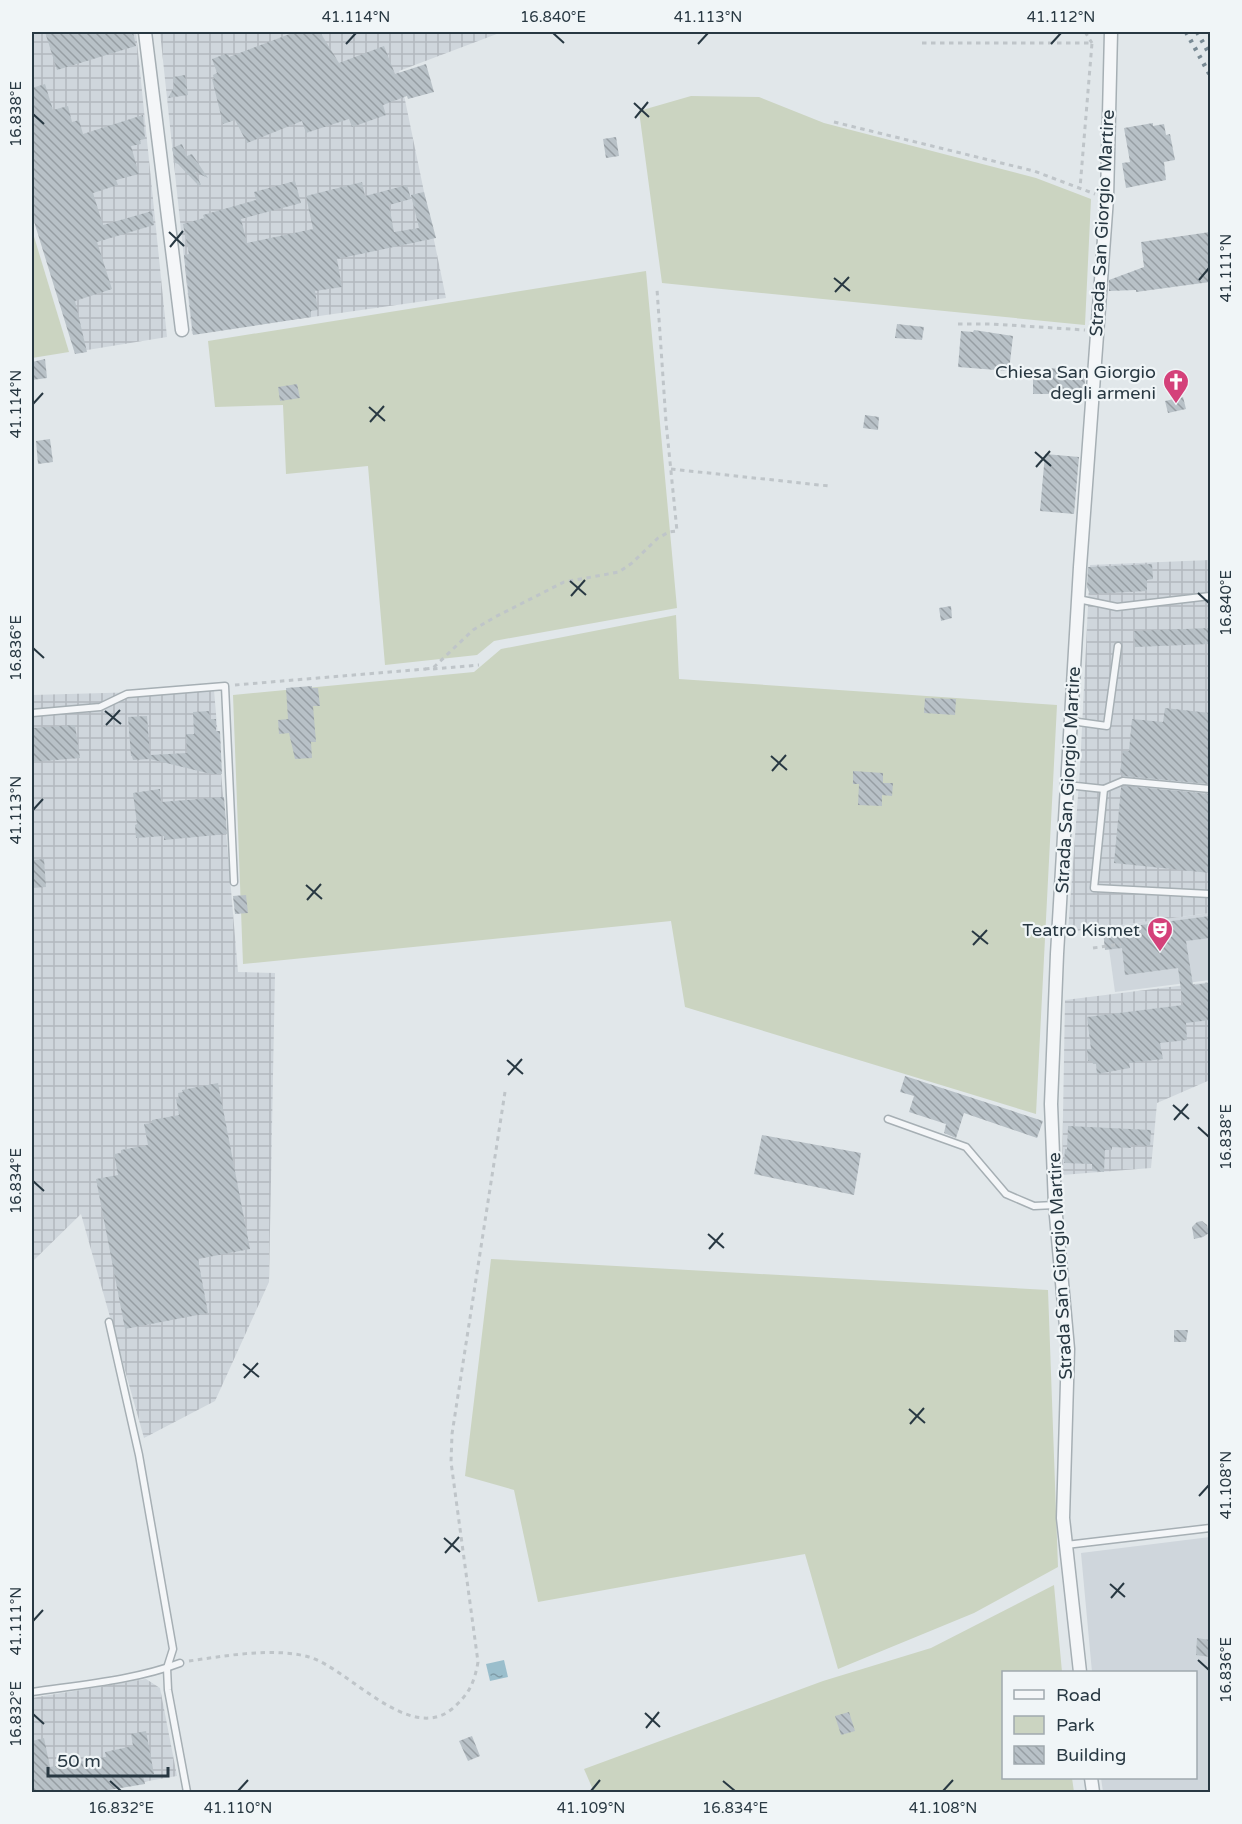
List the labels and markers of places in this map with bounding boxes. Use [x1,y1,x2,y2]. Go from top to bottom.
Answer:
place label: Chiesa San Giorgio degli armeni [995,361,1156,404]
church icon: Chiesa San Giorgio degli armeni [1161,367,1191,405]
theatre icon: Teatro Kismet [1145,915,1175,953]
place label: Teatro Kismet [1022,919,1140,941]

